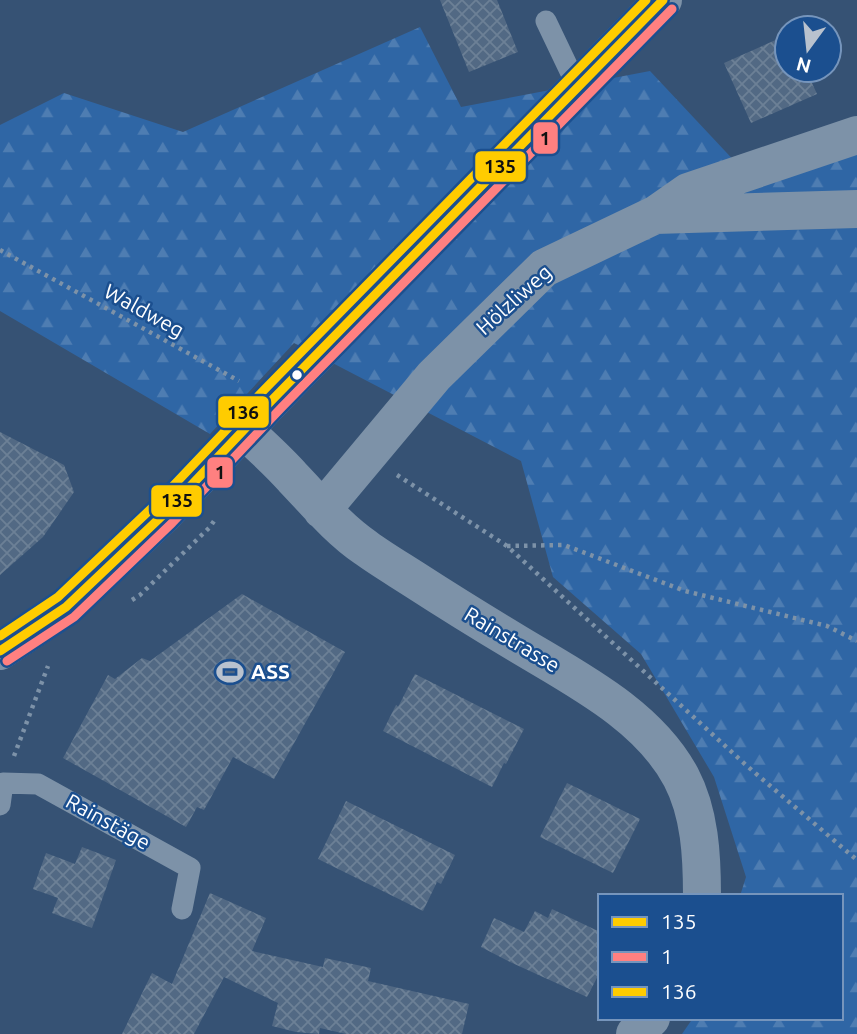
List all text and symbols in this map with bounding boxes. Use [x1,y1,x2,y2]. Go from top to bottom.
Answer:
north arrow [773,14,843,84]
text: N [794,53,813,78]
line badge: 1 [532,121,559,155]
text: 1 [540,127,550,149]
line badge: 135 [474,150,527,183]
text: 135 [484,155,516,177]
street label: Hölzliweg [471,259,556,339]
street label: Waldweg [100,278,189,342]
unlabelled marker [290,368,304,382]
line badge: 136 [217,395,270,429]
text: 136 [227,401,259,423]
line badge: 1 [206,456,234,489]
text: 1 [215,461,225,483]
line badge: 135 [150,484,203,518]
text: 135 [161,489,193,511]
street label: Rainstrasse [461,601,564,677]
sports icon: ASS [215,657,245,687]
place label: ASS [251,659,290,683]
street label: Rainstäge [62,788,155,854]
legend [598,894,843,1020]
text: 135 [661,909,697,933]
text: 1 [661,944,673,968]
text: 136 [661,979,697,1003]

